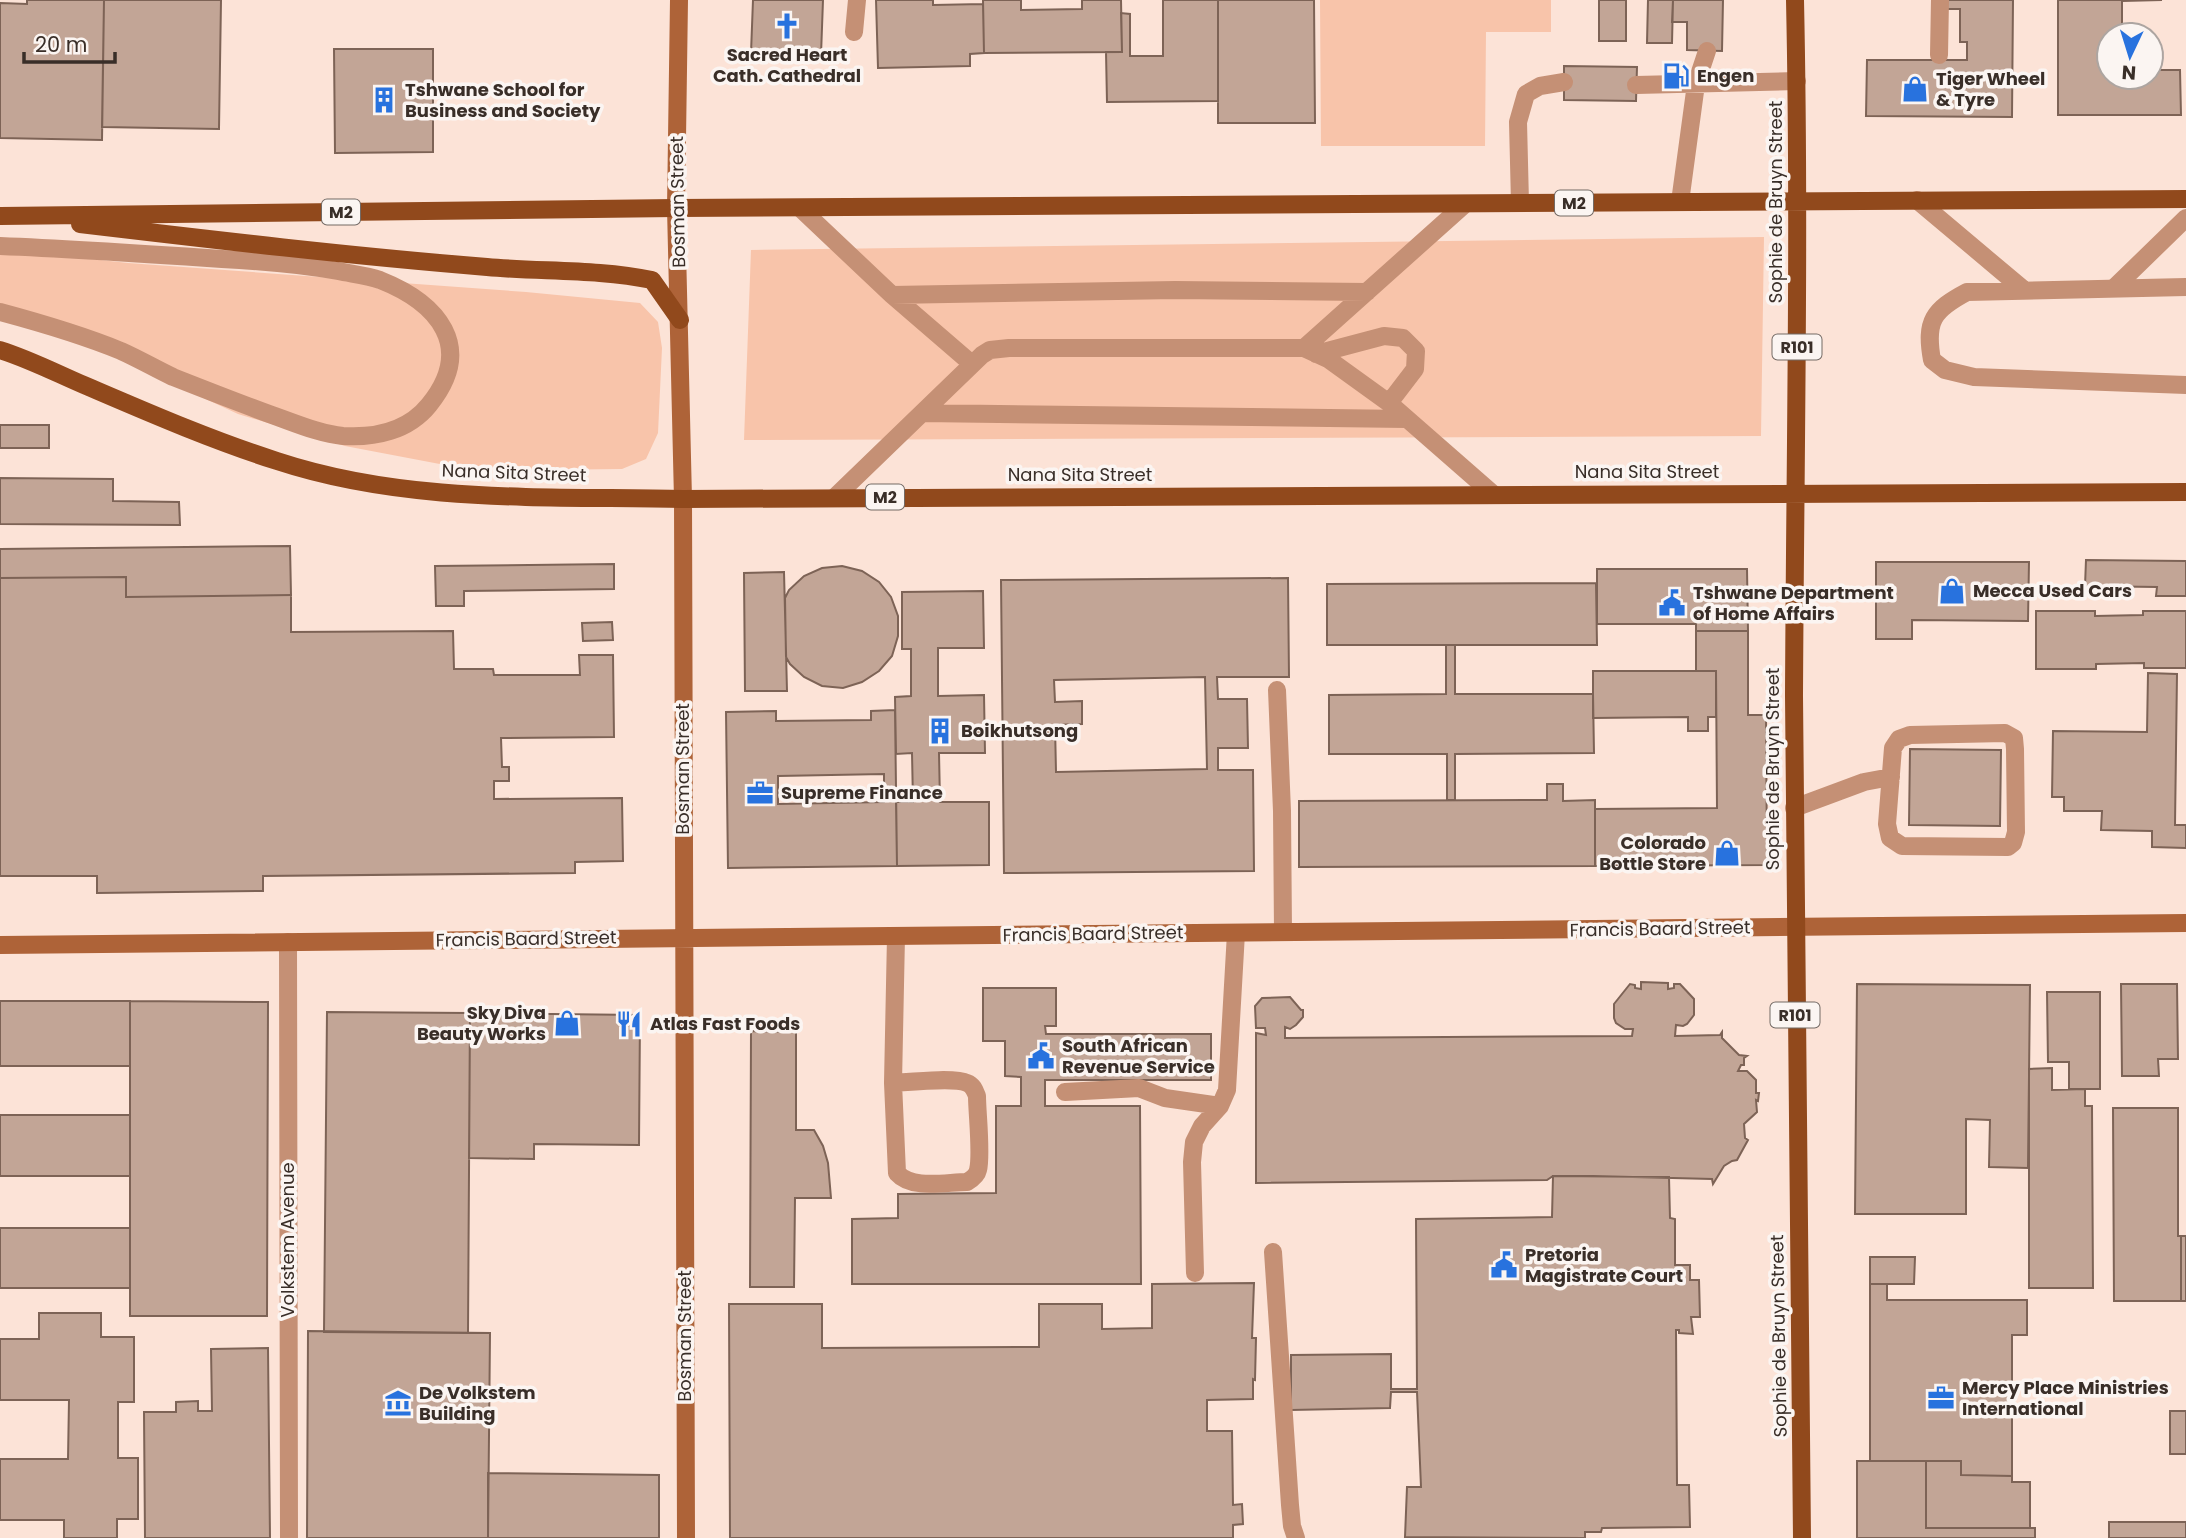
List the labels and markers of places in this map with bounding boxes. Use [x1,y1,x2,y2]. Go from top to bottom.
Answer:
church icon: Sacred Heart Cath. Cathedral [772,11,802,41]
place label: Sacred Heart Cath. Cathedral [713,42,861,88]
fuel station icon: Engen [1661,61,1691,91]
place label: Engen [1697,63,1754,88]
place label: Tiger Wheel & Tyre [1936,66,2045,112]
shop icon: Tiger Wheel & Tyre [1900,74,1930,104]
place label: Tshwane School for Business and Society [405,77,601,123]
building icon: Tshwane School for Business and Society [369,85,399,115]
shop icon: Mecca Used Cars [1937,576,1967,606]
place label: Mecca Used Cars [1973,578,2132,603]
place label: Tshwane Department of Home Affairs [1693,580,1894,626]
public building icon: Tshwane Department of Home Affairs [1657,588,1687,618]
building icon: Boikhutsong [925,716,955,746]
place label: Boikhutsong [961,718,1078,743]
office icon: Supreme Finance [745,778,775,808]
place label: Supreme Finance [781,780,943,805]
place label: Colorado Bottle Store [1599,830,1706,876]
shop icon: Colorado Bottle Store [1712,838,1742,868]
place label: Sky Diva Beauty Works [417,1000,546,1046]
shop icon: Sky Diva Beauty Works [552,1008,582,1038]
restaurant icon: Atlas Fast Foods [614,1009,644,1039]
place label: Atlas Fast Foods [650,1011,800,1036]
place label: South African Revenue Service [1062,1033,1215,1079]
public building icon: South African Revenue Service [1026,1041,1056,1071]
place label: Pretoria Magistrate Court [1525,1242,1683,1288]
public building icon: Pretoria Magistrate Court [1489,1250,1519,1280]
place label: Mercy Place Ministries International [1962,1375,2169,1421]
place label: De Volkstem Building [419,1380,536,1426]
office icon: Mercy Place Ministries International [1926,1383,1956,1413]
museum icon: De Volkstem Building [383,1388,413,1418]

